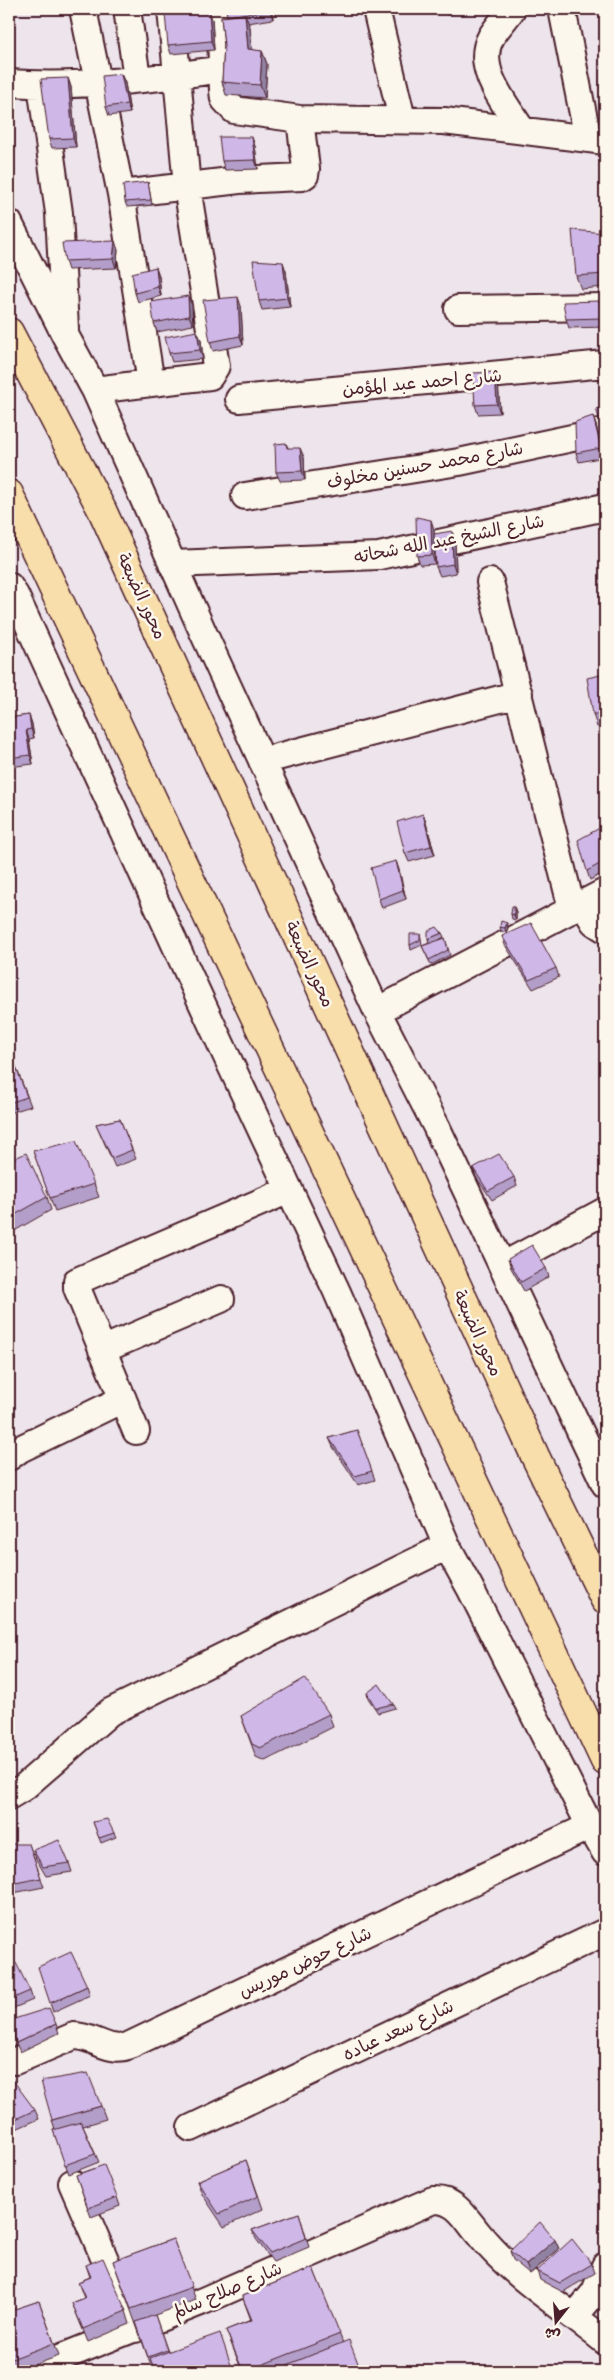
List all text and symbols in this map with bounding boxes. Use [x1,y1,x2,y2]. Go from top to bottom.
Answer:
street label: شارع احمد عبد المؤمن [341,364,503,402]
street label: شارع محمد حسنين مخلوف [325,437,525,495]
street label: شارع الشيخ عبد الله شحاته [352,510,546,570]
street label: محور الضبعة [111,549,172,643]
street label: محور الضبعة [279,917,340,1011]
street label: محور الضبعة [447,1286,508,1380]
street label: شارع حوض موريس [235,1922,376,2004]
street label: شارع سعد عباده [339,1995,458,2067]
street label: شارع صلاح سالم [169,2257,286,2326]
north arrow [532,2298,582,2348]
text: ش [542,2323,562,2344]

